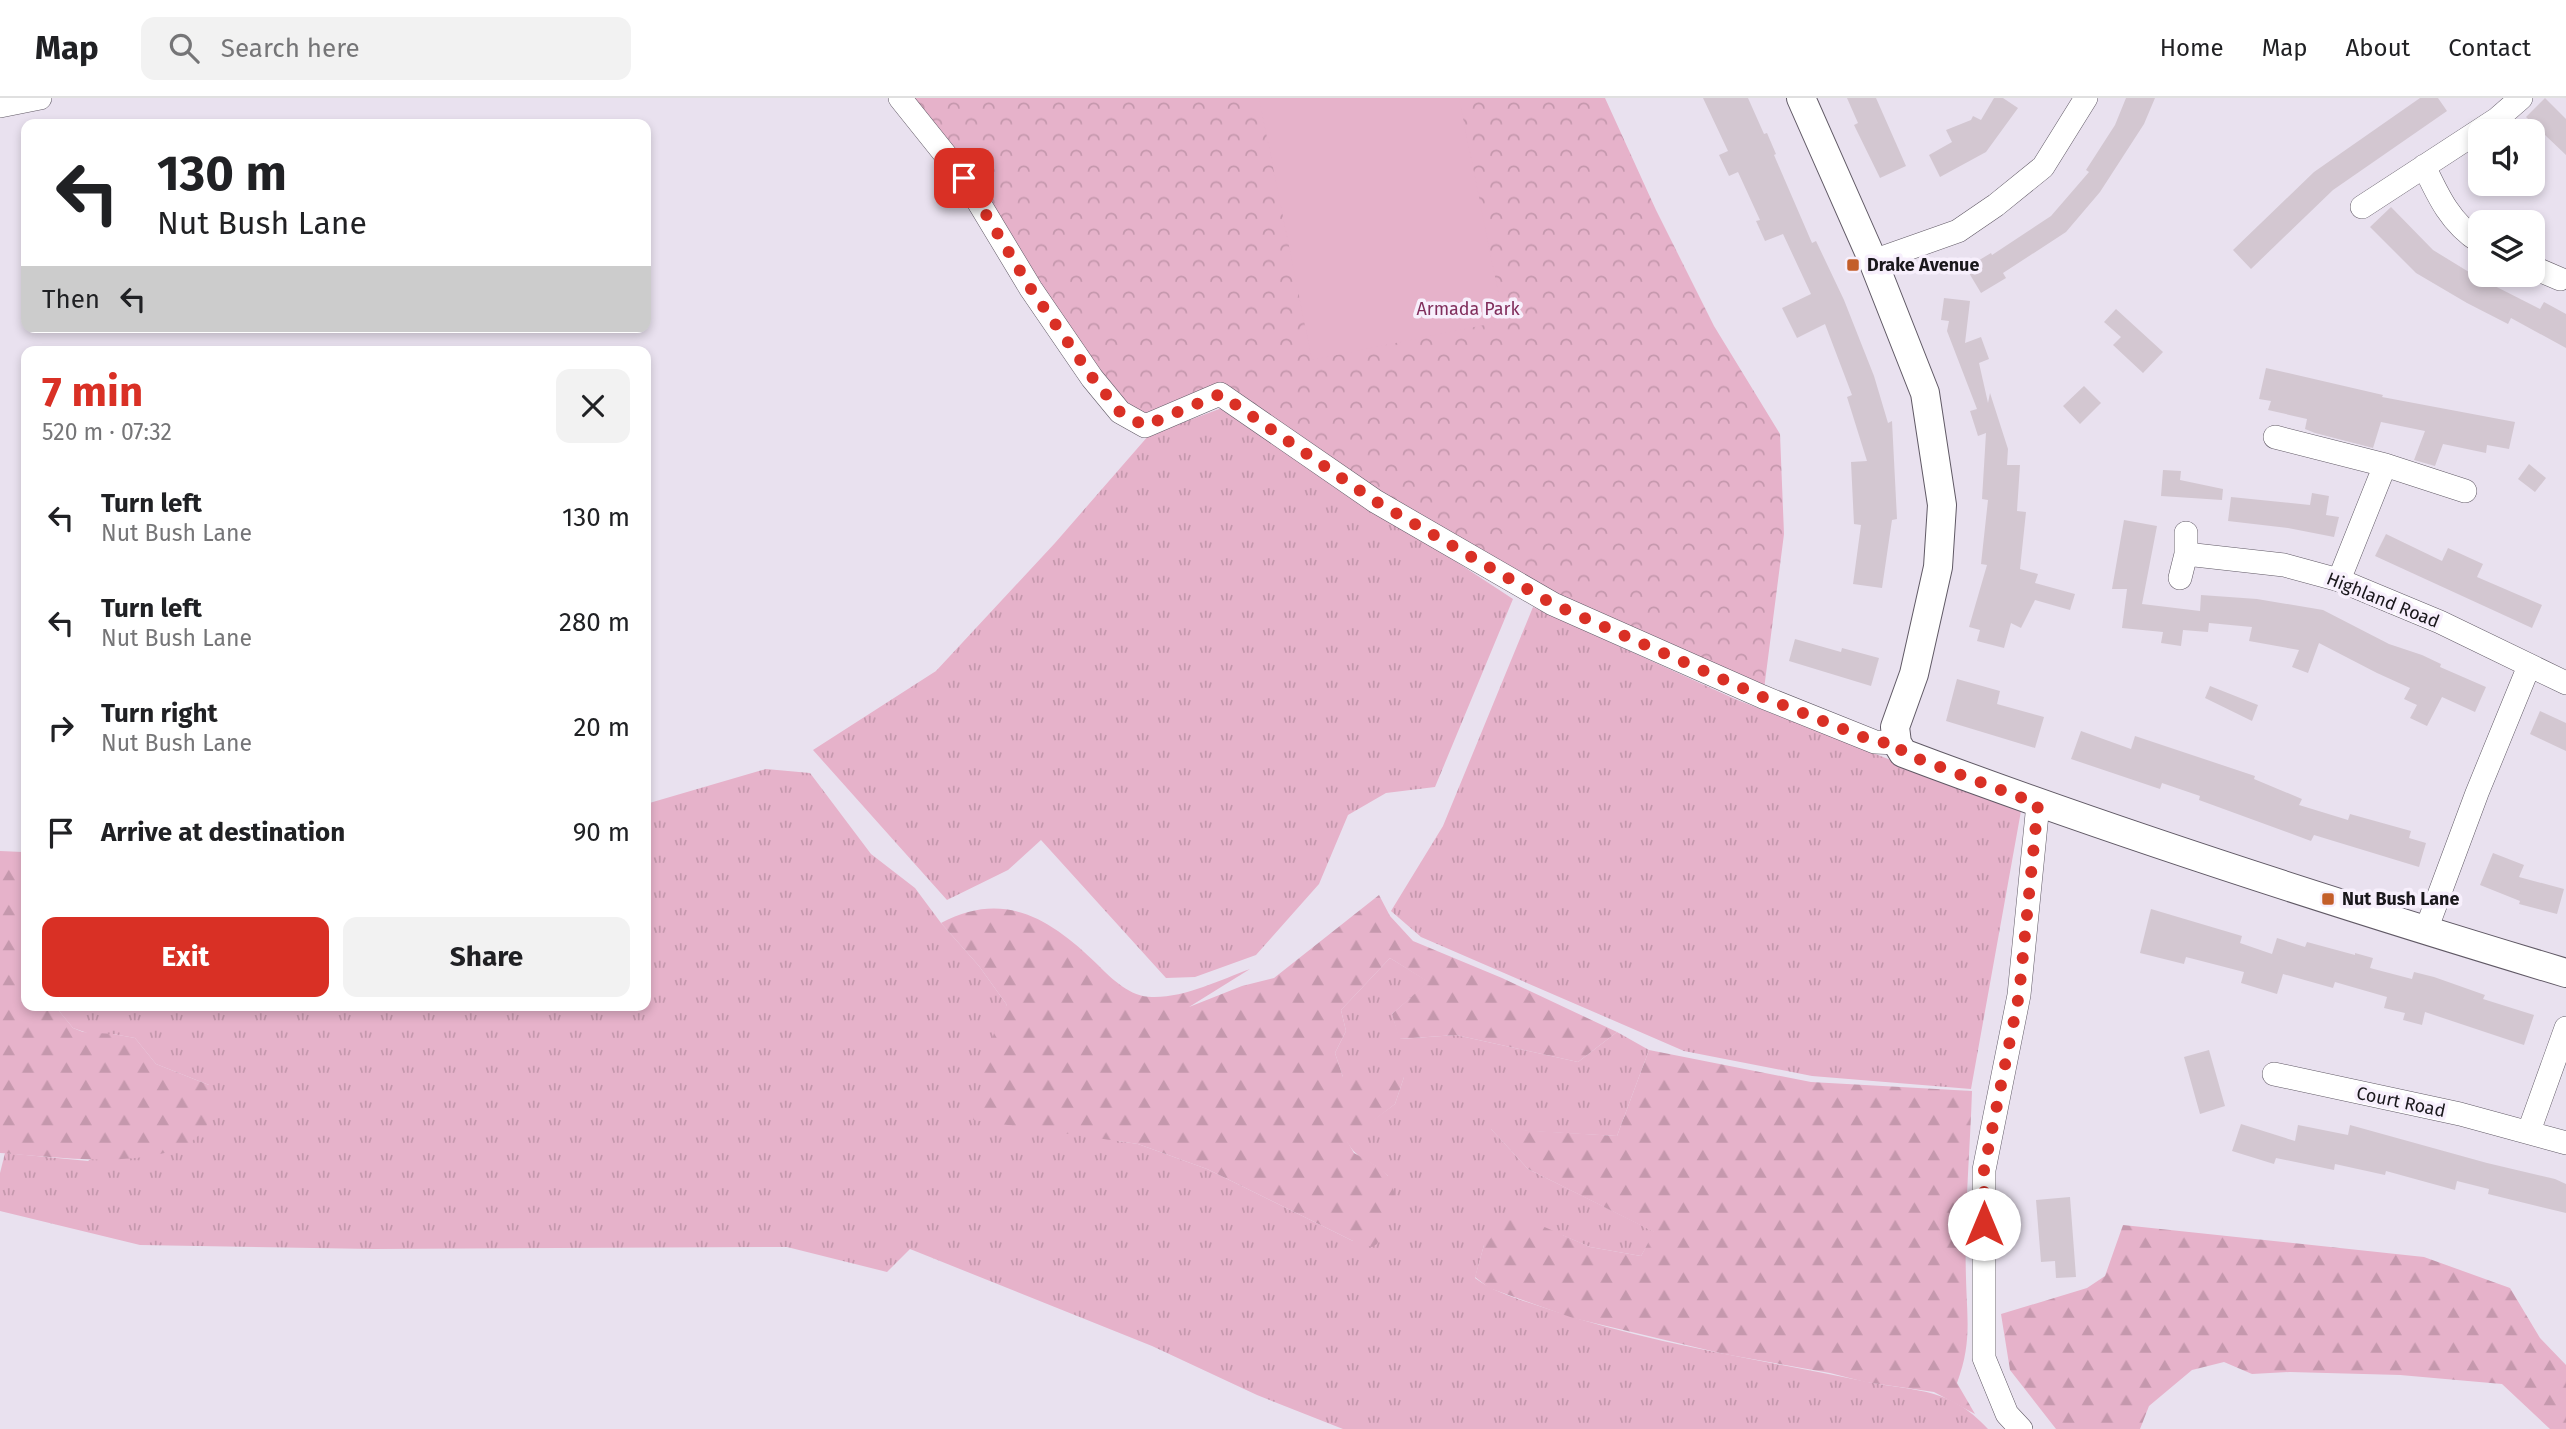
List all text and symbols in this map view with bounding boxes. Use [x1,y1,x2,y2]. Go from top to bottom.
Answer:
search box [141,17,631,80]
text: Map [35,28,99,68]
icon: search [165,29,203,67]
text: Search here [221,33,360,64]
text: Home [2160,34,2224,62]
text: Map [2262,34,2308,62]
text: About [2346,34,2410,62]
text: Contact [2448,34,2531,62]
map controls [2468,119,2545,287]
button: sound [2468,119,2545,196]
text: 130 m [157,144,287,203]
icon: left [42,147,133,238]
pin [934,148,994,208]
icon: arrive [945,159,983,197]
text: Nut Bush Lane [157,204,367,242]
button: layers [2468,210,2545,287]
place label: Drake Avenue [1867,254,1979,276]
marker: Drake Avenue [1845,257,1861,273]
icon: left [114,280,152,318]
text: Then [42,284,100,315]
park label: Armada Park [1416,298,1520,320]
text: 7 min [42,367,143,417]
button: close [556,369,630,443]
text: 520 m · 07:32 [42,418,172,446]
text: Turn left [101,488,202,519]
icon: left [42,499,80,537]
text: 130 m [562,502,630,533]
text: Nut Bush Lane [101,519,252,547]
street label: Highland Road [2323,567,2443,633]
text: Turn left [101,593,202,624]
icon: left [42,604,80,642]
text: 280 m [559,607,630,638]
text: Nut Bush Lane [101,624,252,652]
text: Turn right [101,698,218,729]
icon: right [42,709,80,747]
text: 20 m [573,712,630,743]
text: Nut Bush Lane [101,729,252,757]
icon: arrive [42,814,80,852]
text: Arrive at destination [101,817,345,848]
text: 90 m [573,817,630,848]
place label: Nut Bush Lane [2342,888,2459,910]
marker: Nut Bush Lane [2320,891,2336,907]
button: Exit [42,917,329,997]
button: Share [343,917,630,997]
street label: Court Road [2354,1082,2448,1122]
position arrow [1947,1187,2021,1261]

